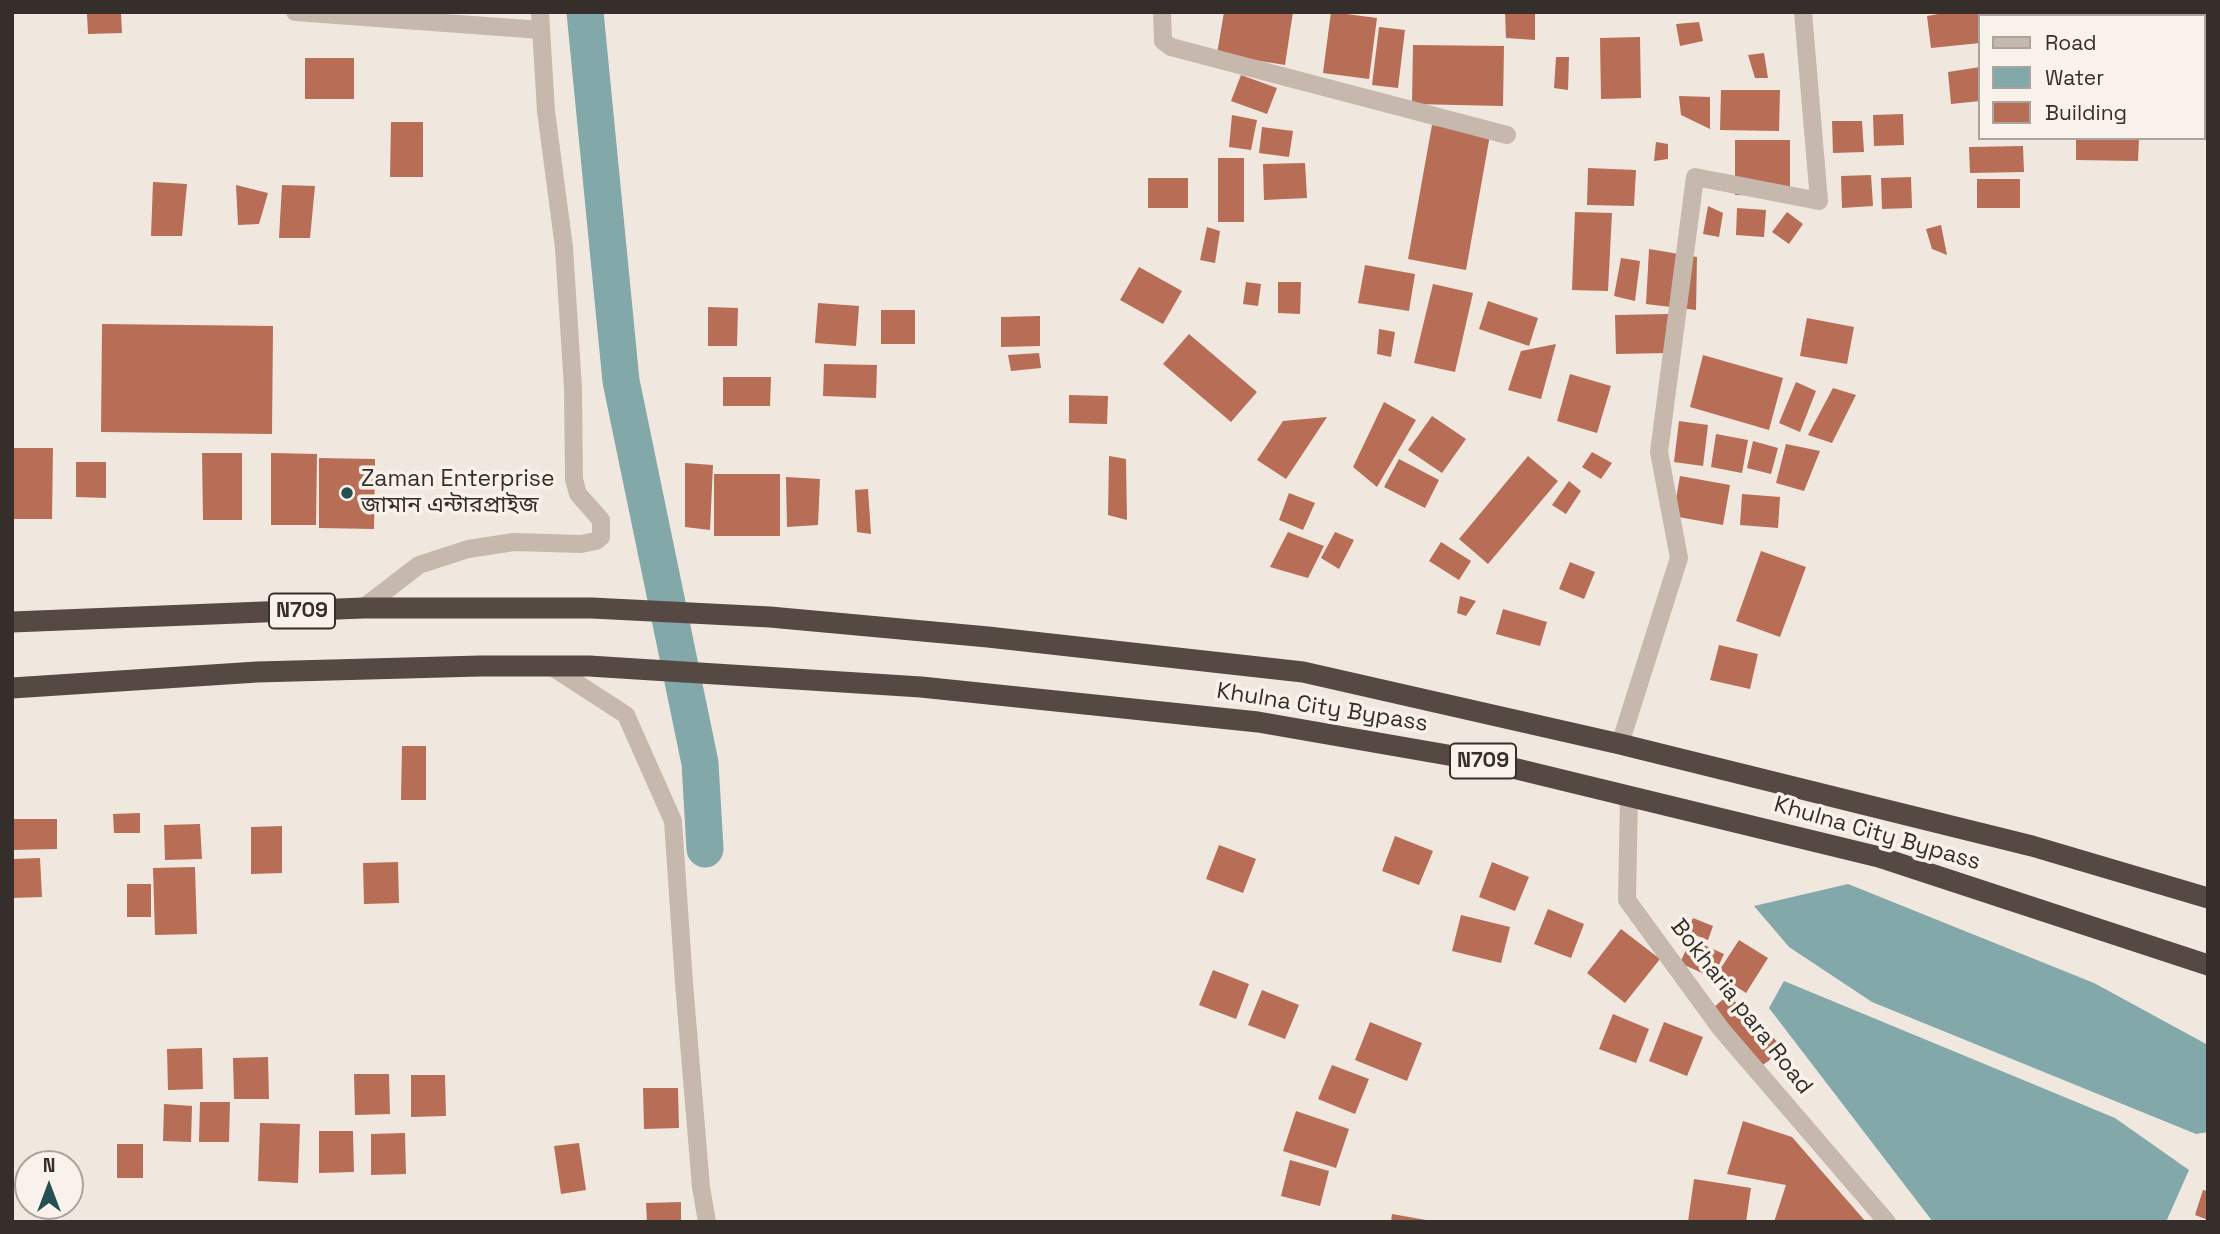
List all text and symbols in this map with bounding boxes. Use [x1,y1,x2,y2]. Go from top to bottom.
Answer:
legend [1979,14,2206,140]
text: Road [2045,29,2097,56]
text: Water [2045,64,2104,91]
text: Building [2045,99,2127,126]
place label: Zaman Enterprise জামান এন্টারপ্রাইজ [361,466,555,520]
marker: Zaman Enterprise জামান এন্টারপ্রাইজ [339,485,355,501]
road number: N709 [269,594,335,628]
street label: Khulna City Bypass [1214,678,1430,738]
road number: N709 [1450,744,1516,778]
street label: Khulna City Bypass [1771,791,1983,877]
street label: Bokharia para Road [1664,914,1818,1100]
north arrow [14,1150,84,1220]
text: N [43,1153,55,1178]

